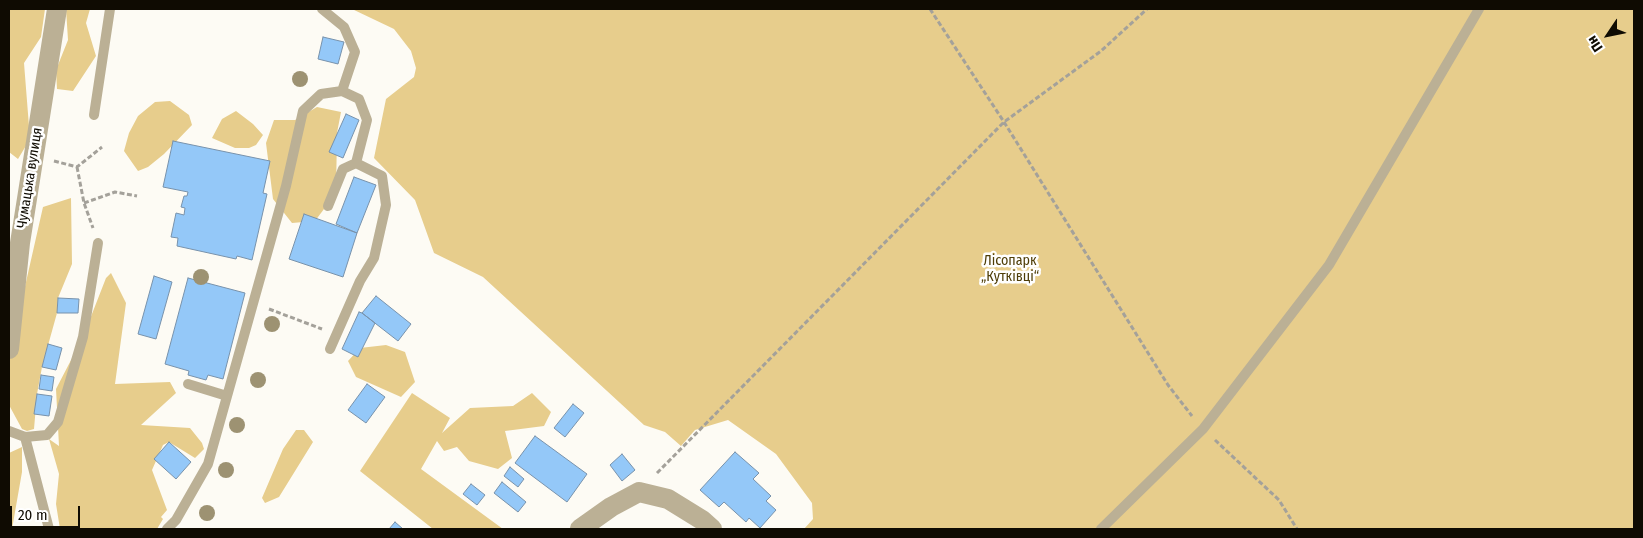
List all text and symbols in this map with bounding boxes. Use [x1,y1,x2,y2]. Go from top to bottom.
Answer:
north arrow [1583,10,1633,60]
text: Пн [1584,32,1607,55]
street label: Чумацька вулиця [14,126,46,230]
park label: Лісопарк „Кутківці“ [981,253,1039,286]
scale bar [12,496,82,528]
text: 20 m [18,506,48,524]

